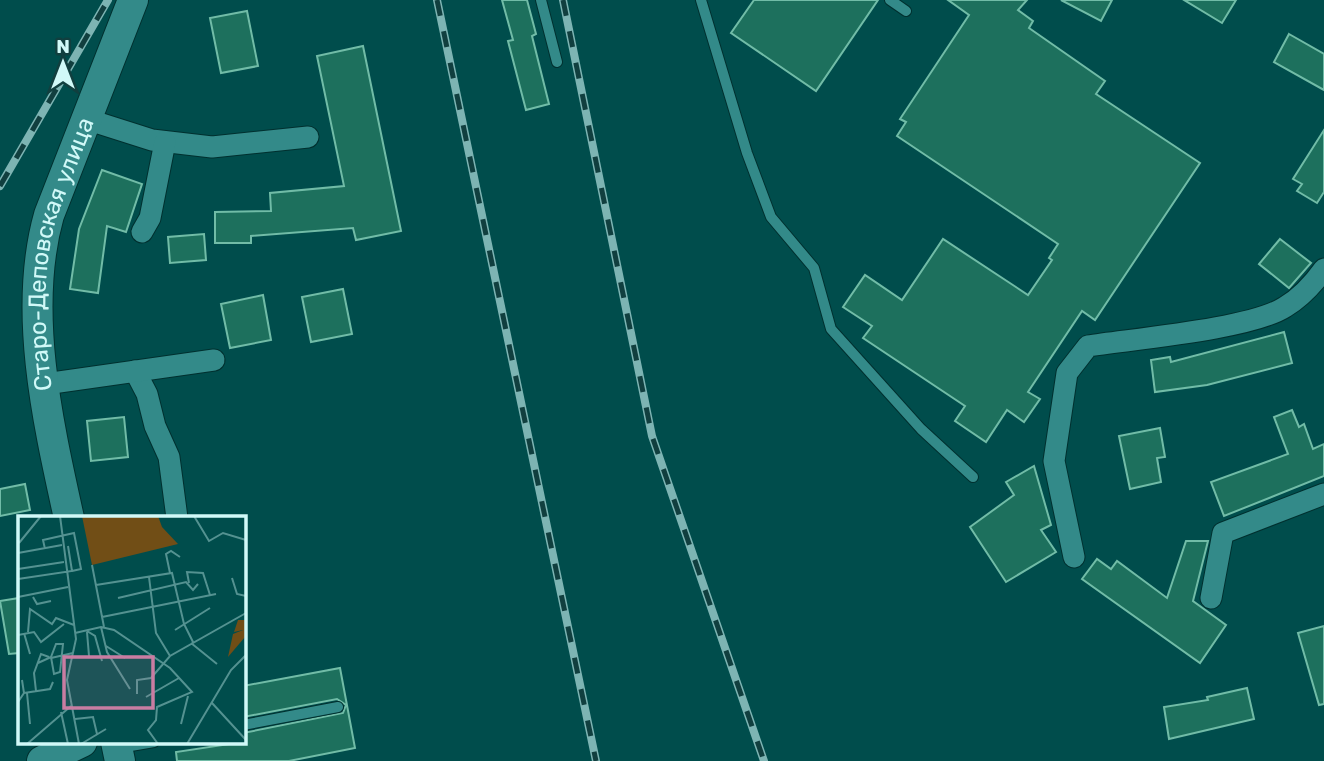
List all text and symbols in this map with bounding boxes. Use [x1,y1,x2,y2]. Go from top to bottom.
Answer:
north arrow [28,28,98,98]
text: N [56,35,70,58]
street label: Старо-Деповская улица [23,113,100,393]
inset map [18,516,245,744]

